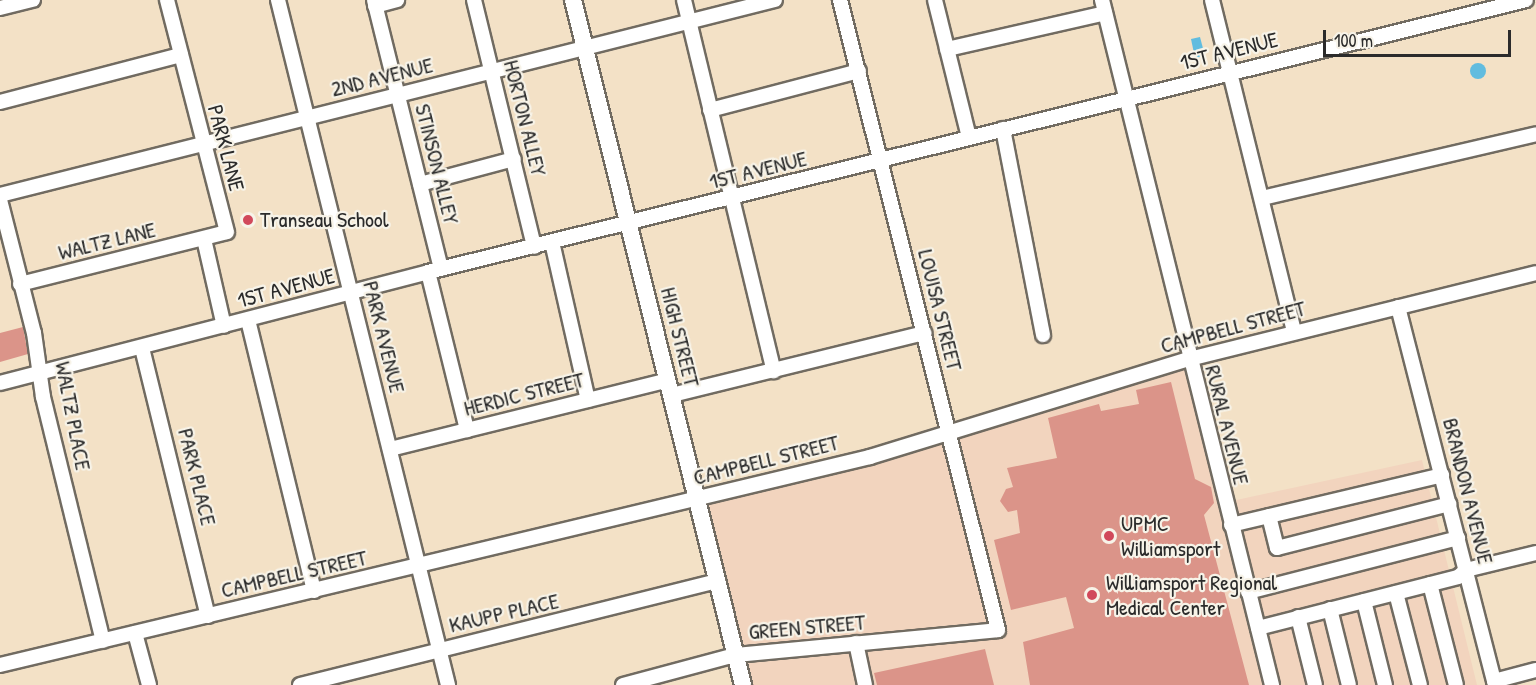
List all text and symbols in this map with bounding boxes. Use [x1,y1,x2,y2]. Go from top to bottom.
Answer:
scale bar [1326,18,1514,56]
street label: 1ST AVENUE [1177,26,1281,76]
text: 100 m [1334,28,1373,53]
street label: 2ND AVENUE [328,52,436,102]
street label: HORTON ALLEY [498,57,552,179]
street label: STINSON ALLEY [409,101,465,227]
street label: PARK LANE [202,102,250,194]
street label: 1ST AVENUE [706,145,810,195]
place label: Transeau School [260,207,389,233]
marker: Transeau School [241,213,255,227]
street label: WALTZ LANE [56,216,158,266]
street label: LOUISA STREET [912,247,968,373]
street label: 1ST AVENUE [234,262,338,314]
street label: PARK AVENUE [357,278,411,396]
street label: HIGH STREET [655,285,705,389]
street label: CAMPBELL STREET [1158,295,1308,359]
street label: WALTZ PLACE [50,359,96,473]
street label: RURAL AVENUE [1199,362,1255,488]
street label: HERDIC STREET [461,366,587,422]
street label: BRANDON AVENUE [1437,415,1499,567]
street label: PARK PLACE [172,426,222,528]
street label: CAMPBELL STREET [691,429,841,491]
place label: UPMC Williamsport [1121,510,1220,562]
marker: UPMC Williamsport [1102,529,1116,543]
street label: CAMPBELL STREET [218,544,370,604]
place label: Williamsport Regional Medical Center [1106,569,1277,620]
marker: Williamsport Regional Medical Center [1083,586,1101,604]
street label: KAUPP PLACE [447,588,561,638]
street label: GREEN STREET [748,609,866,645]

